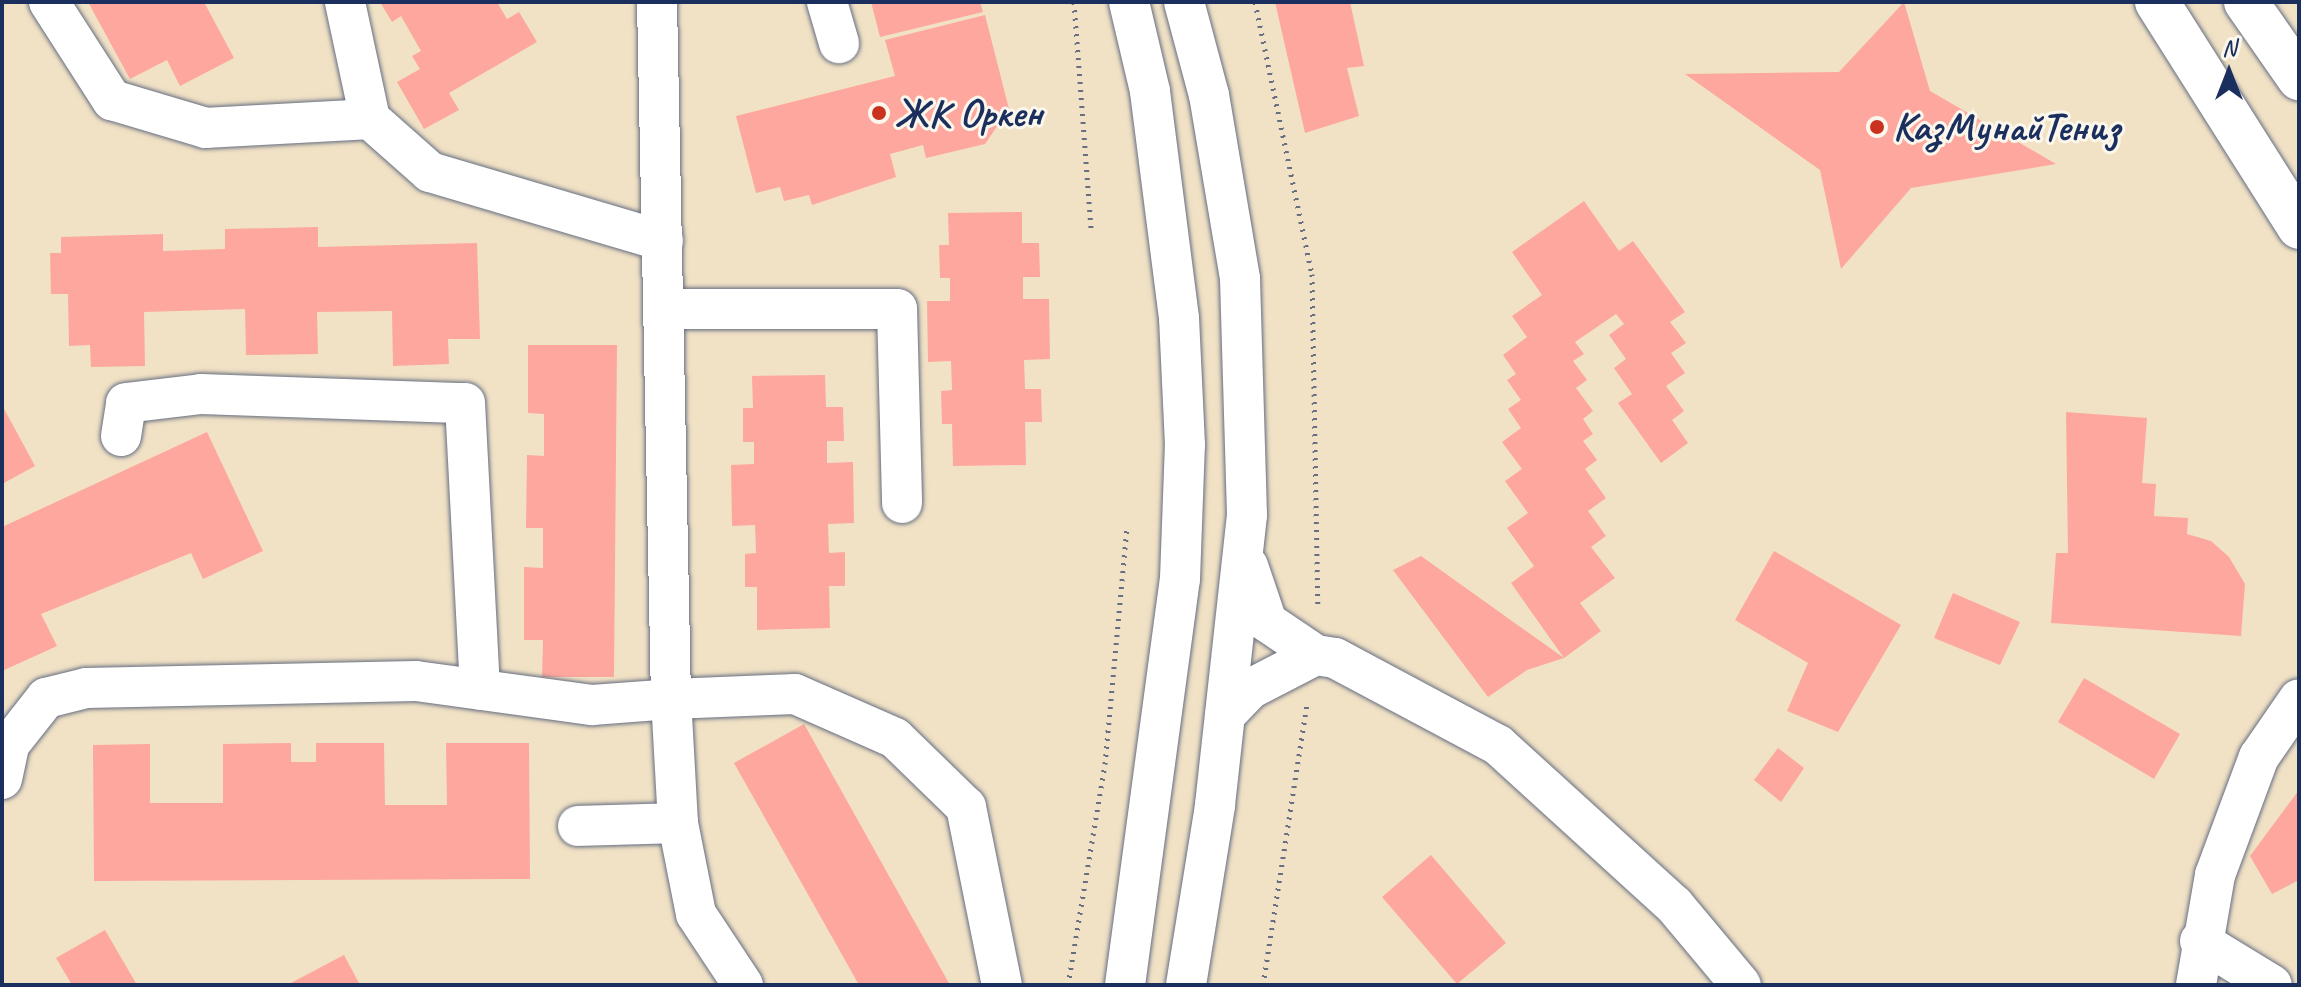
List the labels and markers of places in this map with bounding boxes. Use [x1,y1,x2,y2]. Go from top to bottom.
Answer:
place label: ЖК Оркен [895,89,1043,137]
place label: КазМунайТениз [1893,103,2120,151]
marker: ЖК Оркен [870,104,888,122]
marker: КазМунайТениз [1868,118,1886,136]

